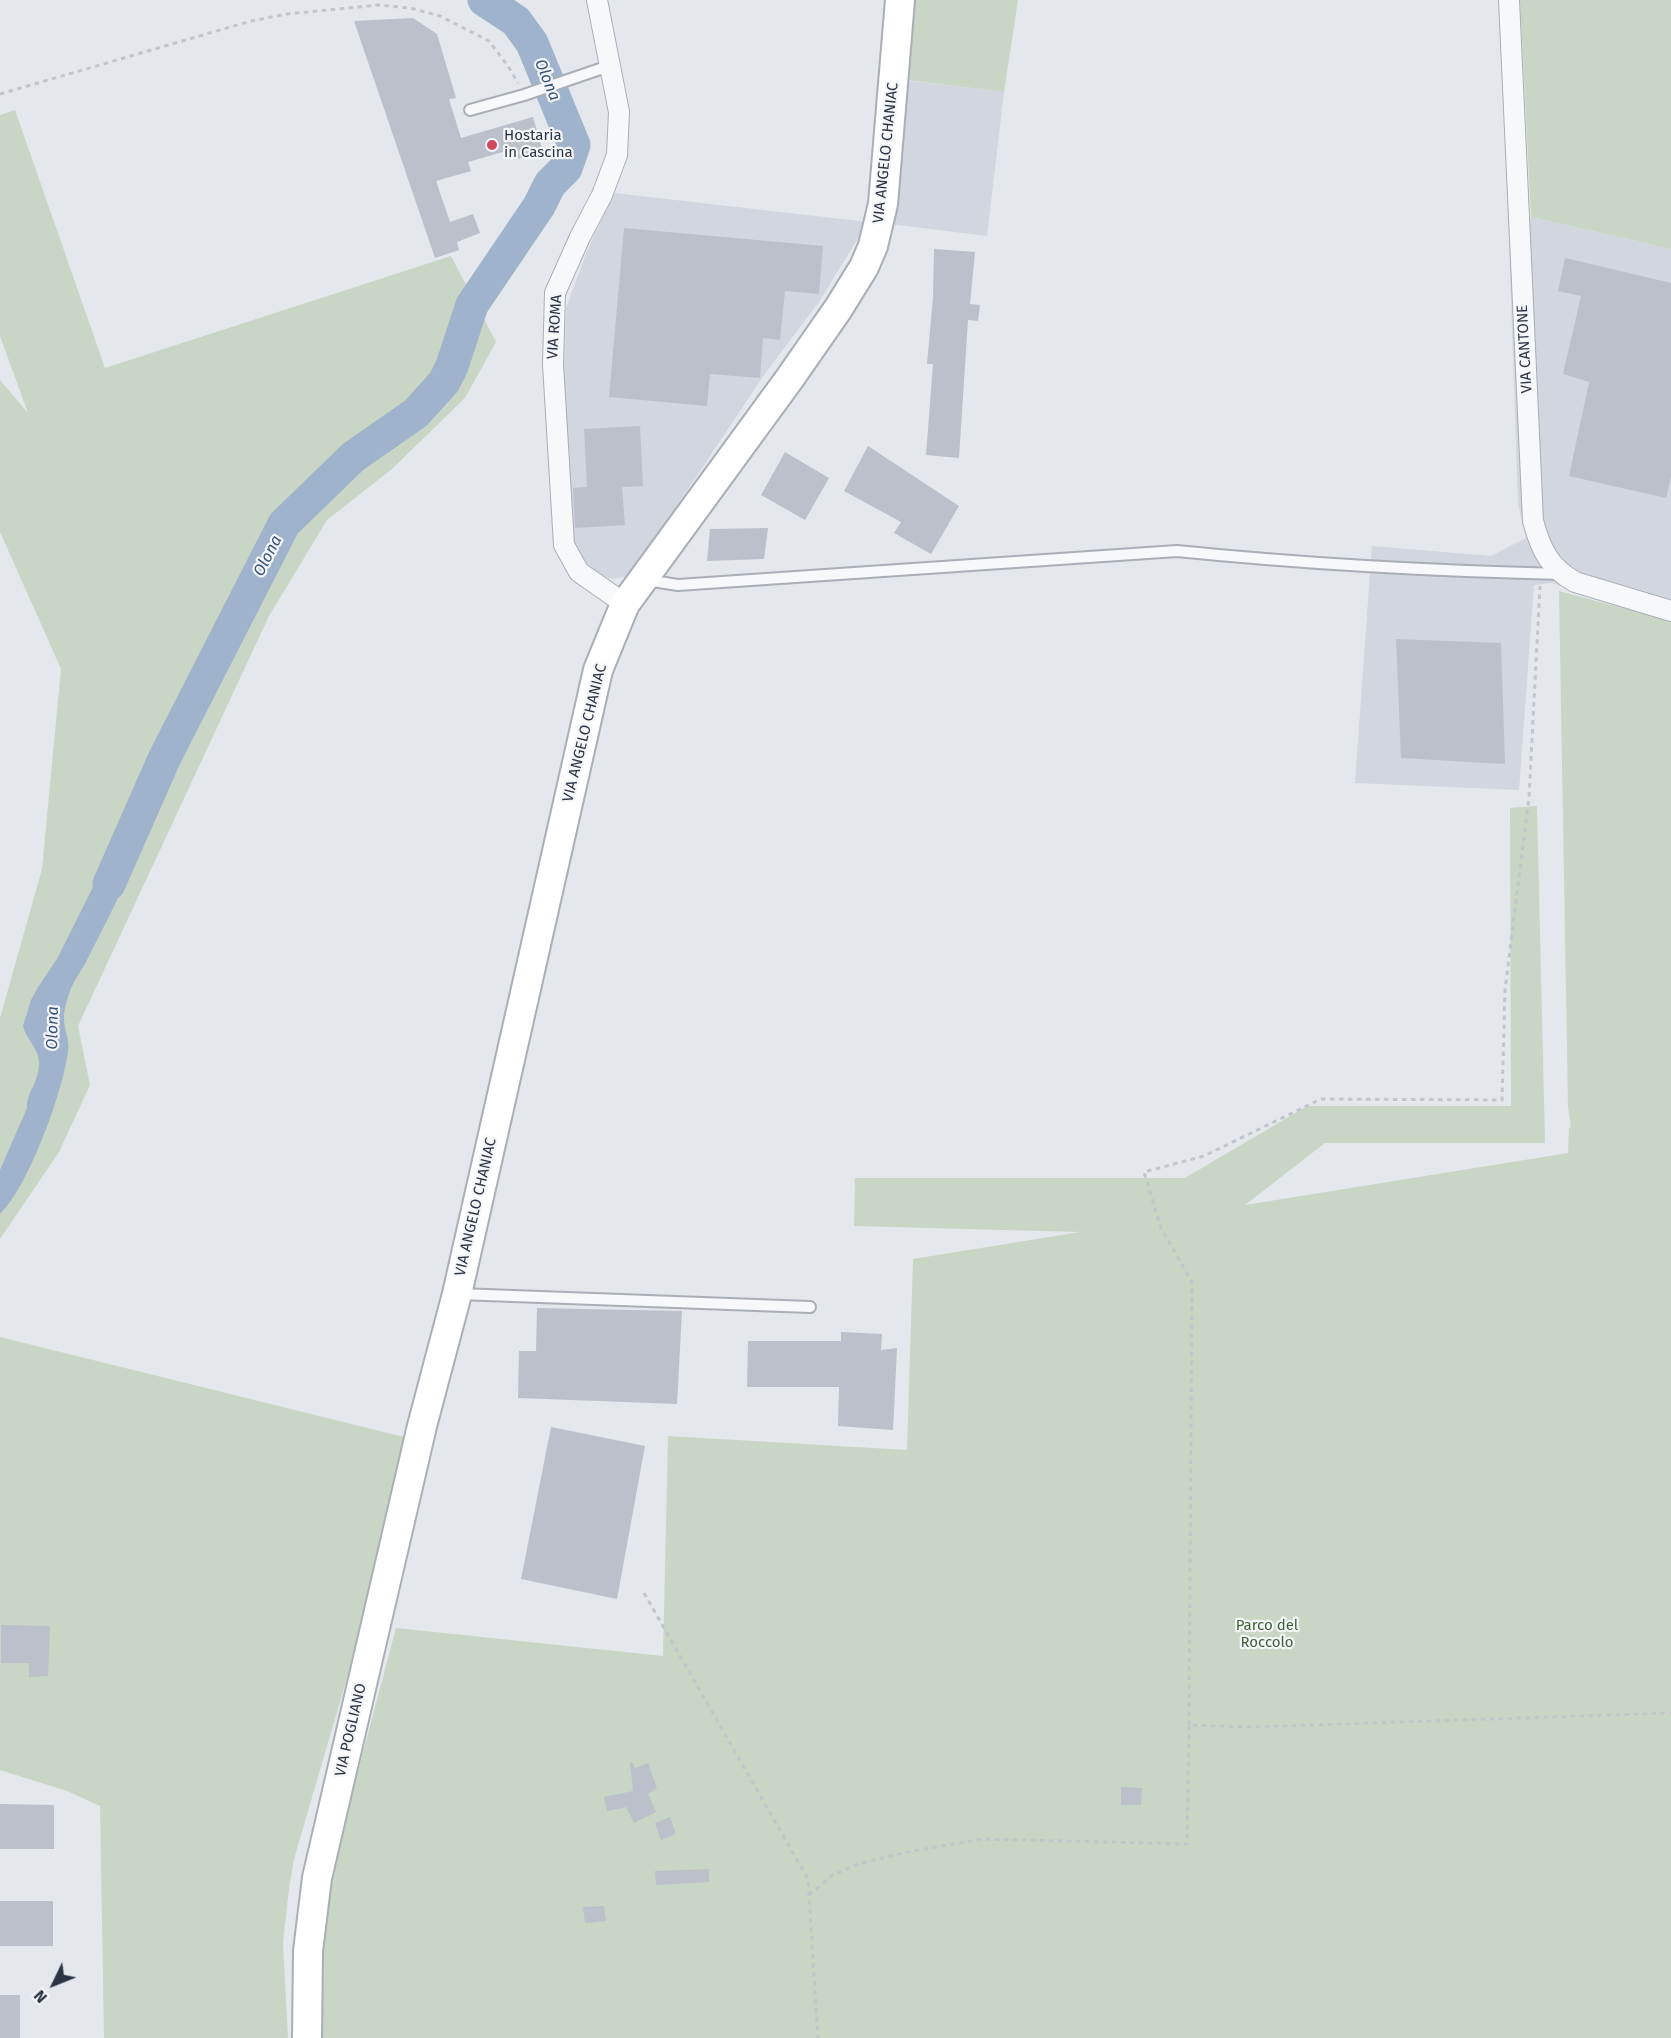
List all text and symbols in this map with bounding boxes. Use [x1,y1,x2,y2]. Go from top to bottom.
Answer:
water label: Olona [530,56,564,104]
street label: VIA ANGELO CHANIAC [870,82,902,224]
place label: Hostaria in Cascina [504,127,573,162]
marker: Hostaria in Cascina [485,138,499,152]
street label: VIA ROMA [544,294,566,360]
street label: VIA CANTONE [1514,304,1536,394]
water label: Olona [250,532,286,580]
street label: VIA ANGELO CHANIAC [559,662,611,804]
water label: Olona [43,1006,63,1050]
street label: VIA ANGELO CHANIAC [451,1136,501,1278]
park label: Parco del Roccolo [1236,1617,1298,1652]
street label: VIA POGLIANO [332,1682,370,1778]
north arrow [24,1954,84,2014]
text: N [30,1986,51,2007]

